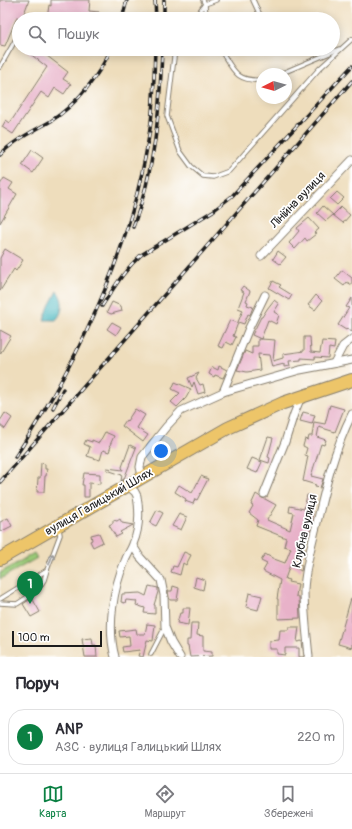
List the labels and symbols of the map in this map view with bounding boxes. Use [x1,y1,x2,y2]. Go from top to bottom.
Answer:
north arrow [256,68,292,104]
street label: Лінійна вулиця [266,168,329,232]
your location [151,441,171,461]
street label: вулиця Галицький Шлях [42,465,156,539]
street label: Клубна вулиця [289,492,321,569]
one-way arrow [48,552,55,565]
pin: 1 [17,571,43,604]
scale bar [12,629,102,648]

